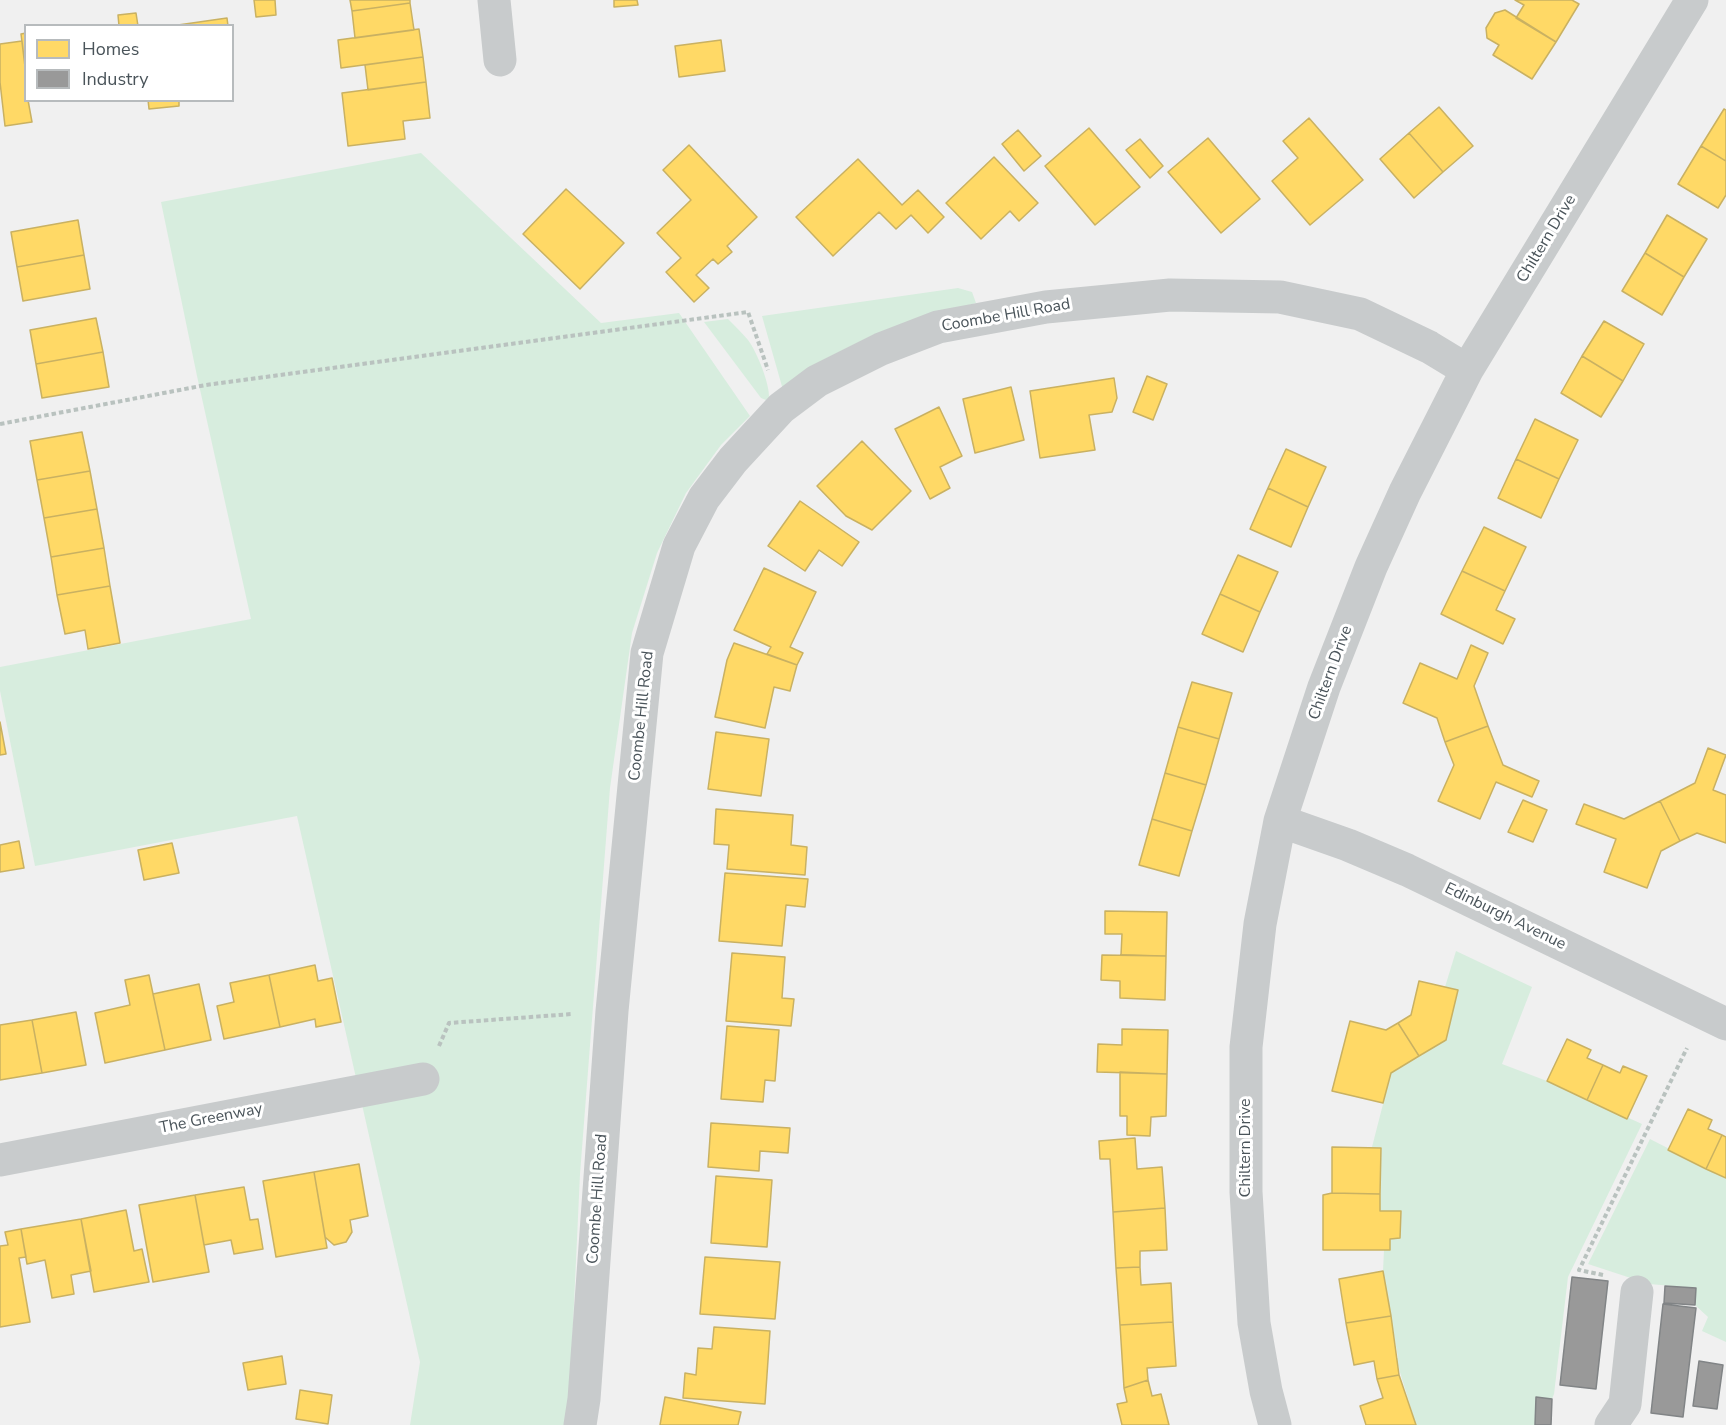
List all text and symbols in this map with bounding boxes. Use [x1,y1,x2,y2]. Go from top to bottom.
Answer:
legend [24,24,234,102]
text: Homes [82,37,139,61]
text: Industry [82,67,149,91]
street label: Chiltern Drive [1513,192,1581,286]
street label: Coombe Hill Road [940,295,1072,337]
street label: Chiltern Drive [1305,623,1357,723]
street label: Coombe Hill Road [626,650,658,782]
street label: Edinburgh Avenue [1441,879,1569,955]
street label: Chiltern Drive [1236,1098,1256,1198]
street label: The Greenway [158,1100,264,1138]
street label: Coombe Hill Road [584,1133,612,1265]

